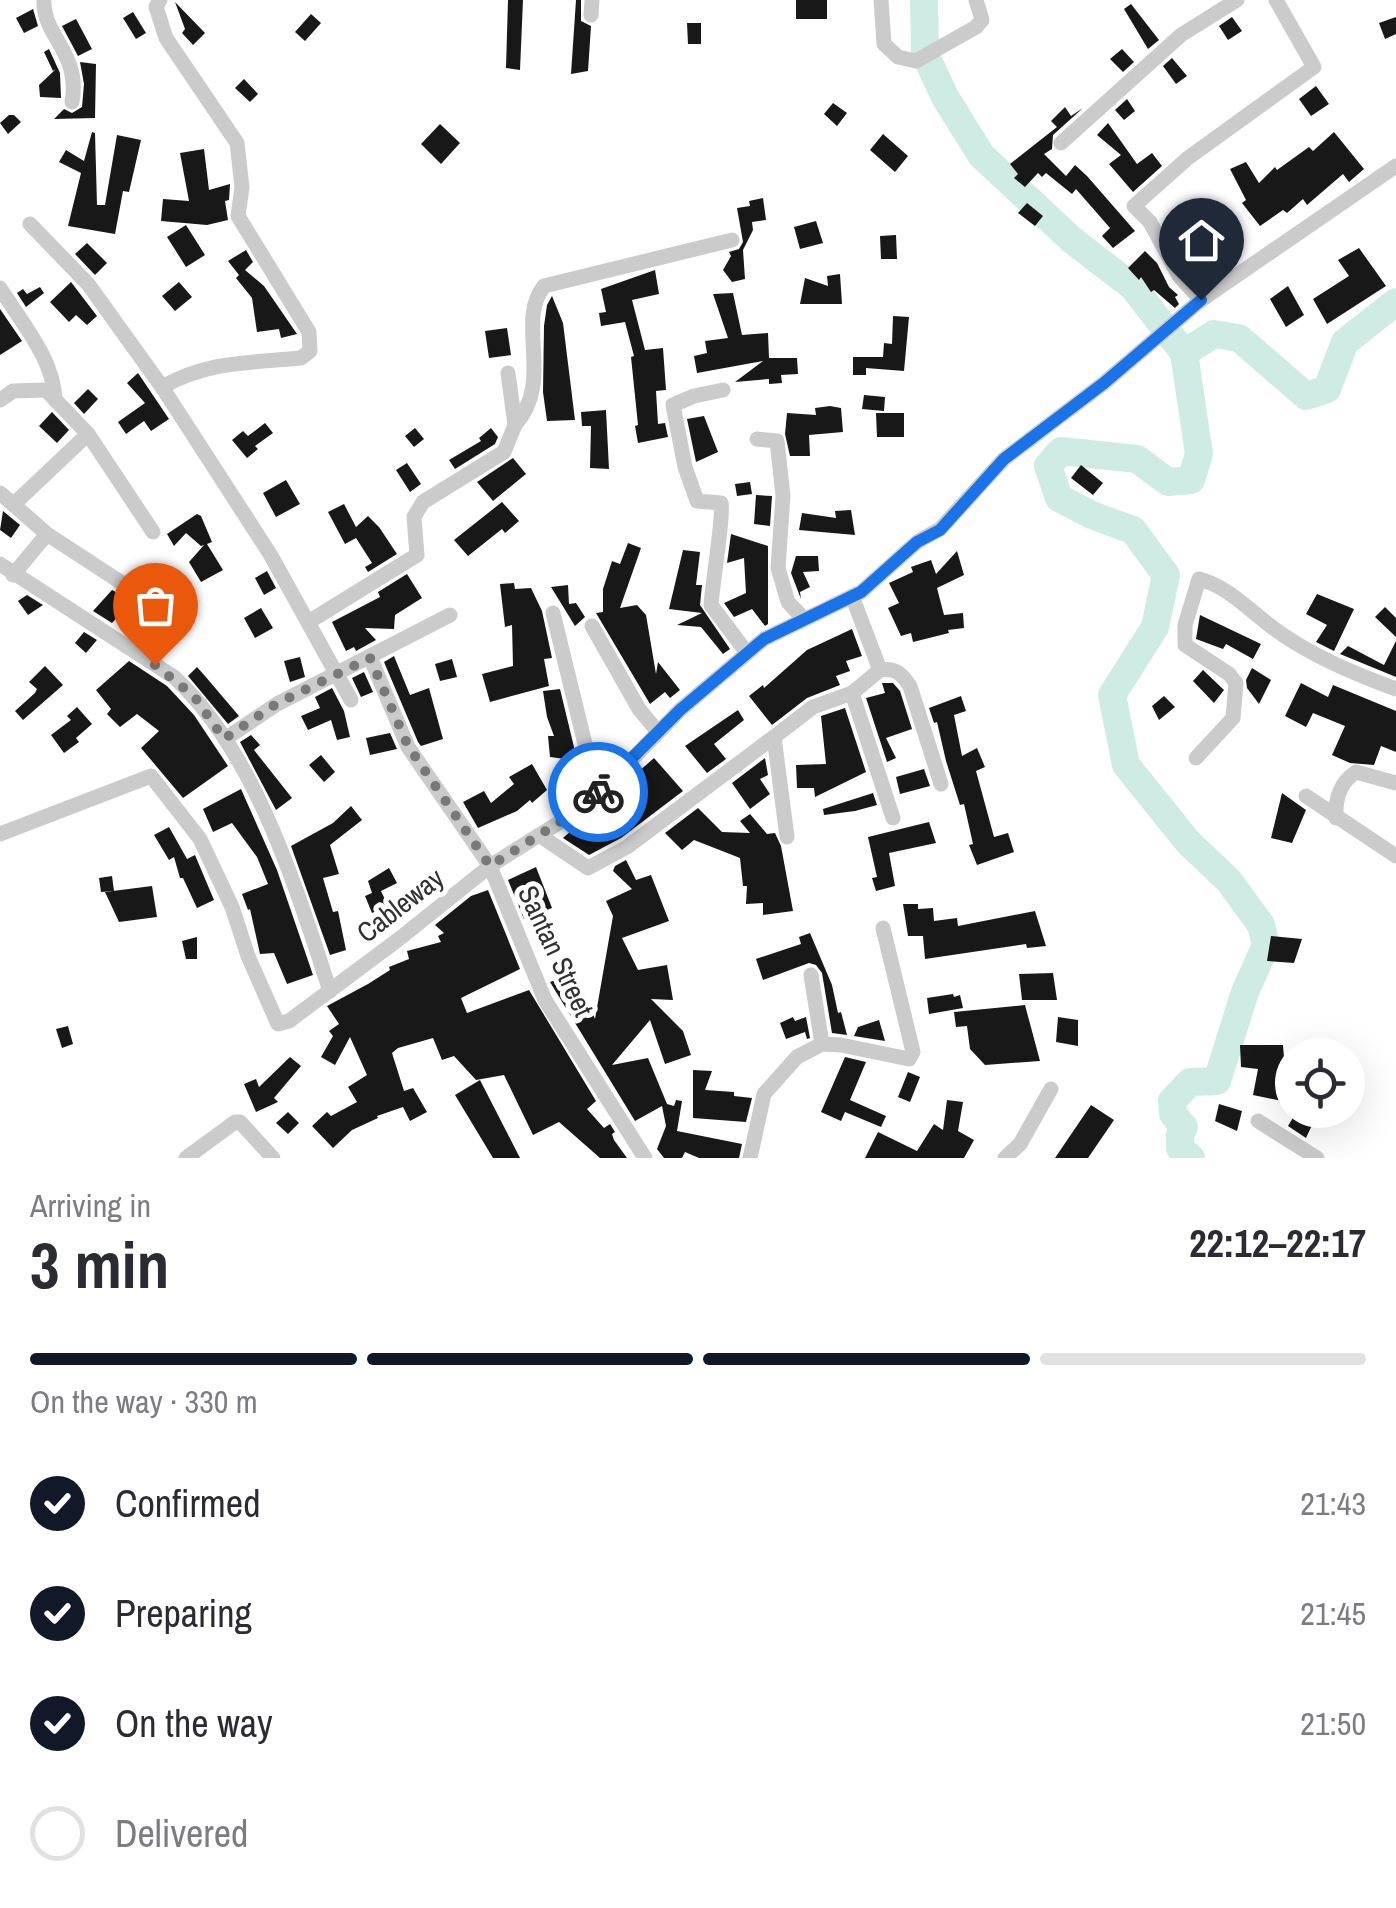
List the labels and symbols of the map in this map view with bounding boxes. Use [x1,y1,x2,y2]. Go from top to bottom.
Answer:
pin [1159,198,1244,301]
pin [113,563,198,666]
courier [548,742,648,842]
street label: Cableway [349,859,452,951]
street label: Santan Street [509,879,603,1023]

